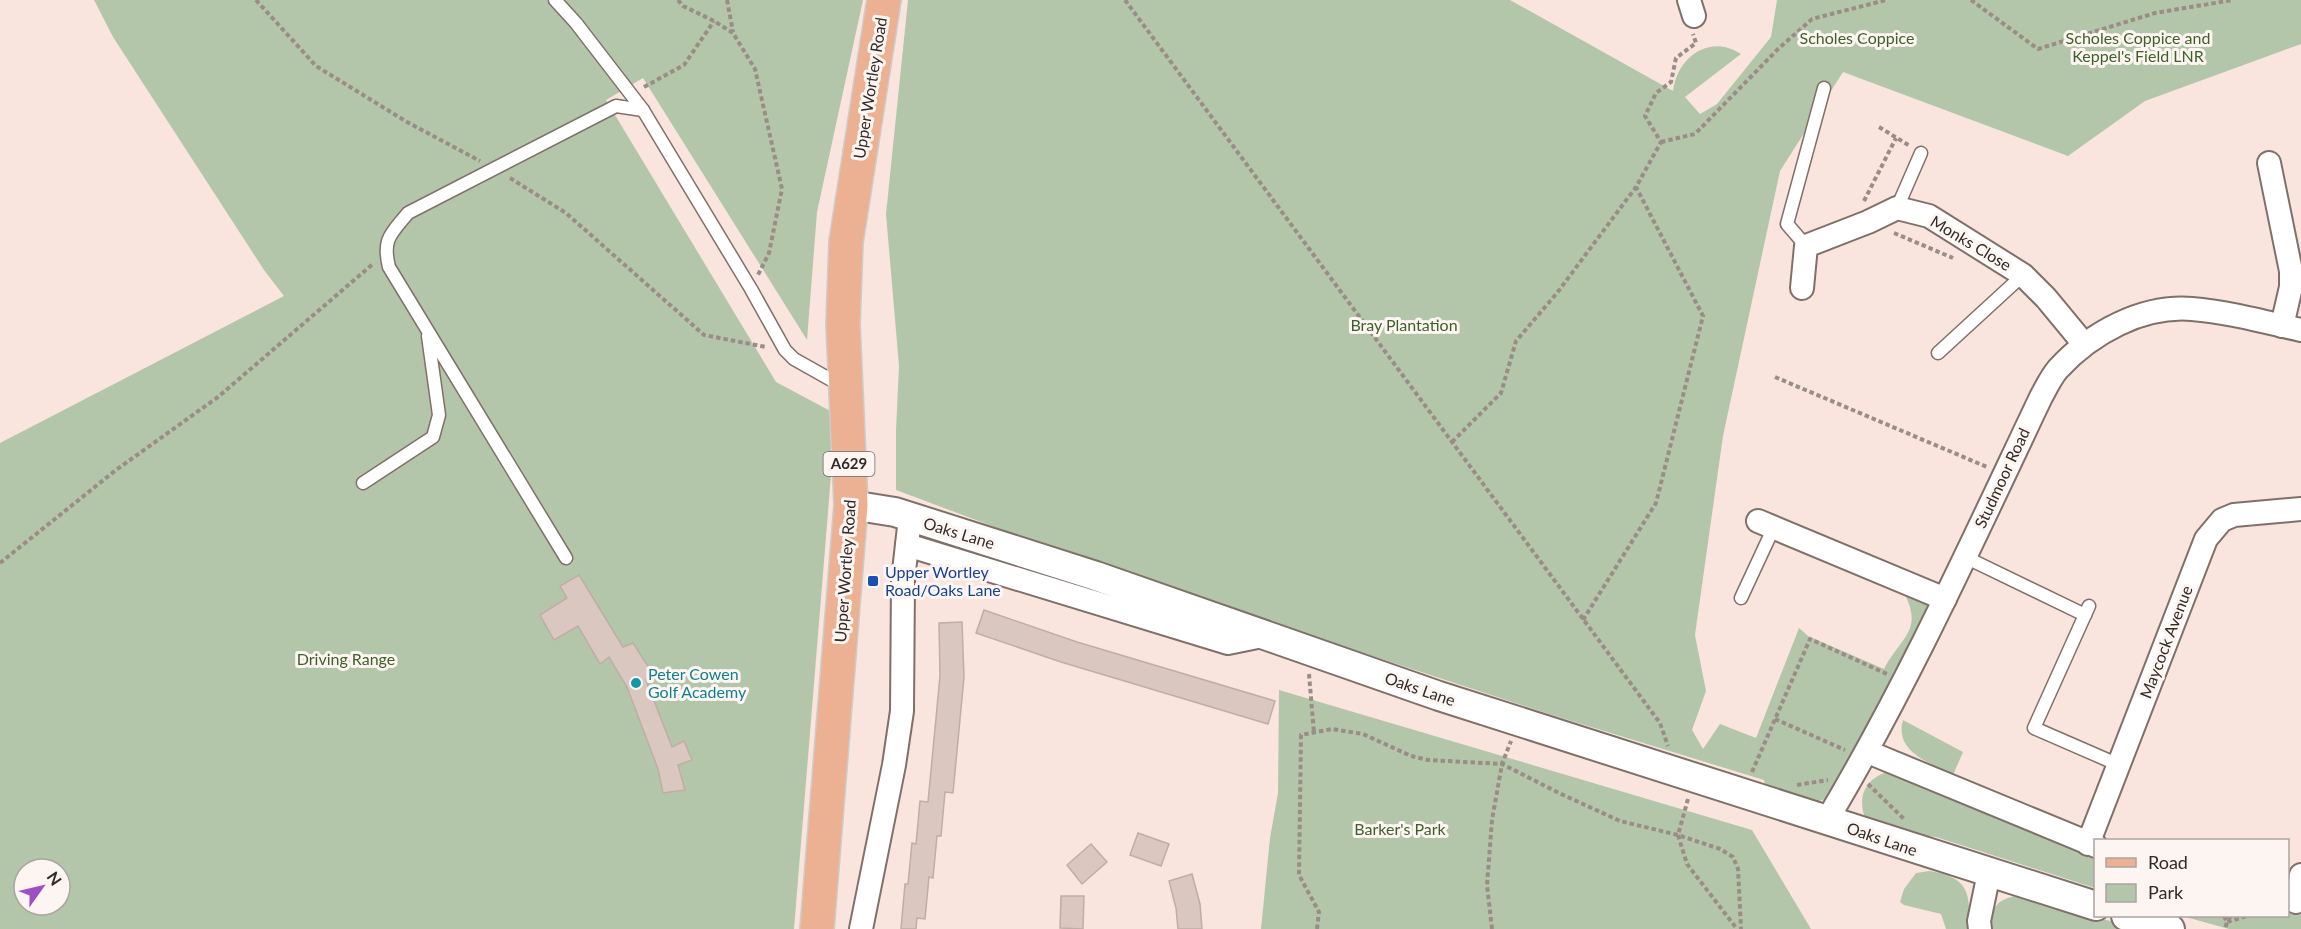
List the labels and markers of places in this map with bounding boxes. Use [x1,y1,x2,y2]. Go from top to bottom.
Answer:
place label: Upper Wortley Road/Oaks Lane [885,562,1001,599]
marker: Upper Wortley Road/Oaks Lane [866,574,880,588]
place label: Peter Cowen Golf Academy [648,664,747,701]
marker: Peter Cowen Golf Academy [629,676,643,690]

